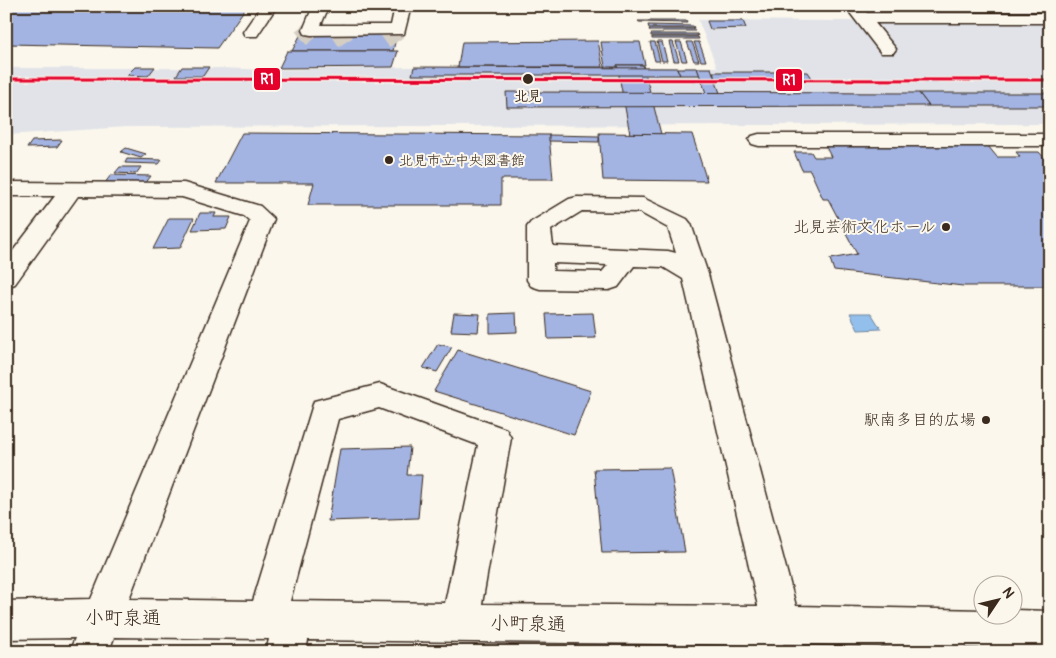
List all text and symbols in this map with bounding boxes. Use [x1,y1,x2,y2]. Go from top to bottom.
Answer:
line badge: R1 [253,67,281,91]
line badge: R1 [775,68,803,92]
text: R1 [260,71,274,88]
marker: 北見 [521,72,535,86]
text: R1 [782,72,796,89]
place label: 北見 [514,88,542,105]
place label: 北見市立中央図書館 [399,152,525,169]
marker: 北見市立中央図書館 [383,154,395,166]
place label: 北見芸術文化ホール [793,217,936,237]
marker: 北見芸術文化ホール [940,221,952,233]
place label: 駅南多目的広場 [864,410,976,430]
marker: 駅南多目的広場 [980,414,992,426]
north arrow [974,576,1024,626]
text: N [999,584,1018,602]
street label: 小町泉通 [85,606,161,630]
street label: 小町泉通 [490,611,566,637]

